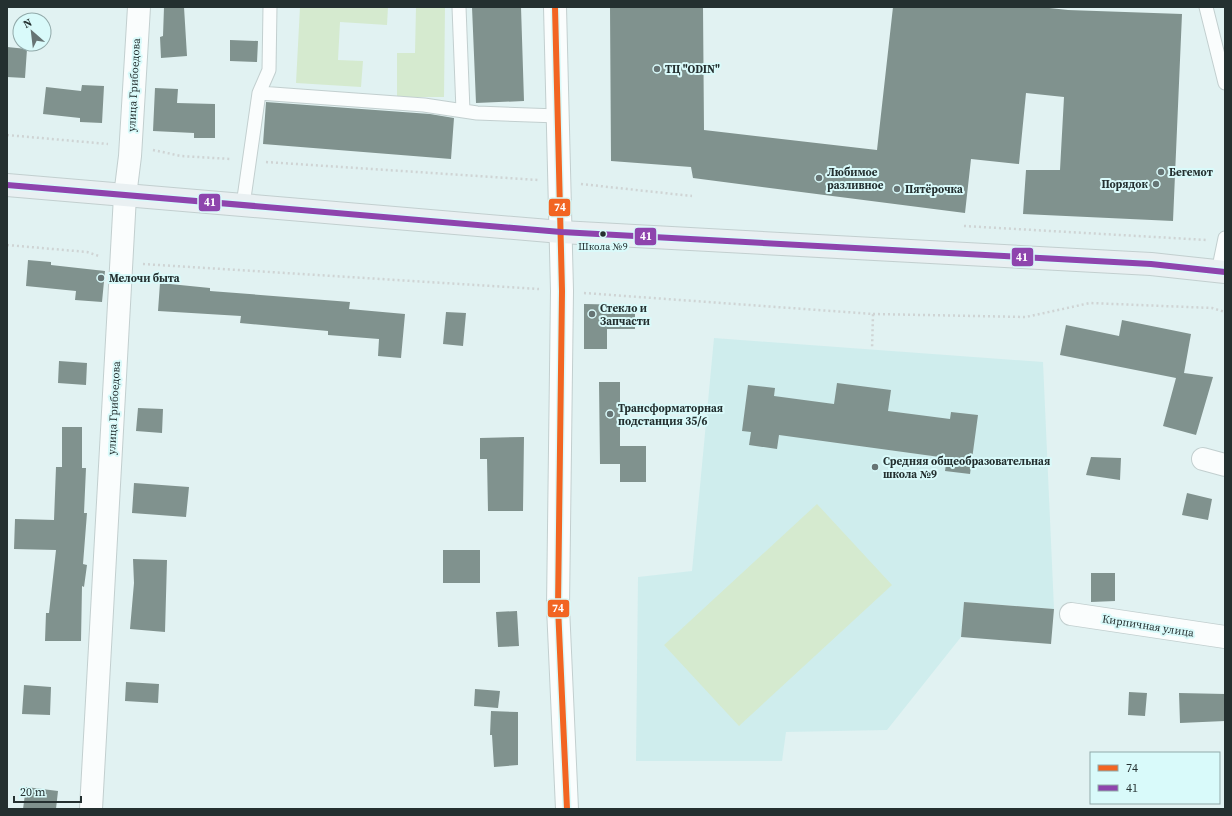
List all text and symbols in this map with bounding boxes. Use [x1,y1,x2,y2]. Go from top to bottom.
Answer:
north arrow [12,12,52,52]
text: N [20,15,35,32]
street label: улица Грибоедова [124,37,144,132]
place label: ТЦ "ODIN" [665,62,720,77]
marker: ТЦ "ODIN" [652,64,662,74]
place label: Любимое разливное [827,165,884,193]
place label: Бегемот [1169,165,1213,180]
marker: Бегемот [1156,167,1166,177]
marker: Любимое разливное [814,173,824,183]
place label: Порядок [1101,177,1149,192]
marker: Порядок [1151,179,1161,189]
place label: Пятёрочка [905,182,963,197]
marker: Пятёрочка [892,184,902,194]
line badge: 41 [198,193,221,212]
text: 41 [204,195,216,210]
line badge: 74 [548,198,571,217]
text: 74 [554,200,566,215]
line badge: 41 [634,227,657,246]
marker: Школа №9 [598,229,608,239]
text: 41 [640,229,652,244]
place label: Школа №9 [578,240,628,253]
line badge: 41 [1011,247,1034,267]
text: 41 [1016,250,1028,265]
place label: Мелочи быта [109,271,180,286]
marker: Мелочи быта [96,273,106,283]
place label: Стекло и Запчасти [600,301,650,329]
marker: Стекло и Запчасти [587,309,597,319]
street label: улица Грибоедова [104,360,124,455]
place label: Трансформаторная подстанция 35/6 [618,401,723,429]
marker: Трансформаторная подстанция 35/6 [605,409,615,419]
place label: Средняя общеобразовательная школа №9 [883,454,1050,482]
marker: Средняя общеобразовательная школа №9 [870,462,880,472]
line badge: 74 [547,599,570,618]
text: 74 [552,601,564,616]
street label: Кирпичная улица [1101,611,1195,641]
legend [1090,752,1220,804]
text: 74 [1126,760,1138,776]
scale bar [14,778,81,804]
text: 41 [1126,780,1138,796]
text: 20 m [20,784,46,800]

